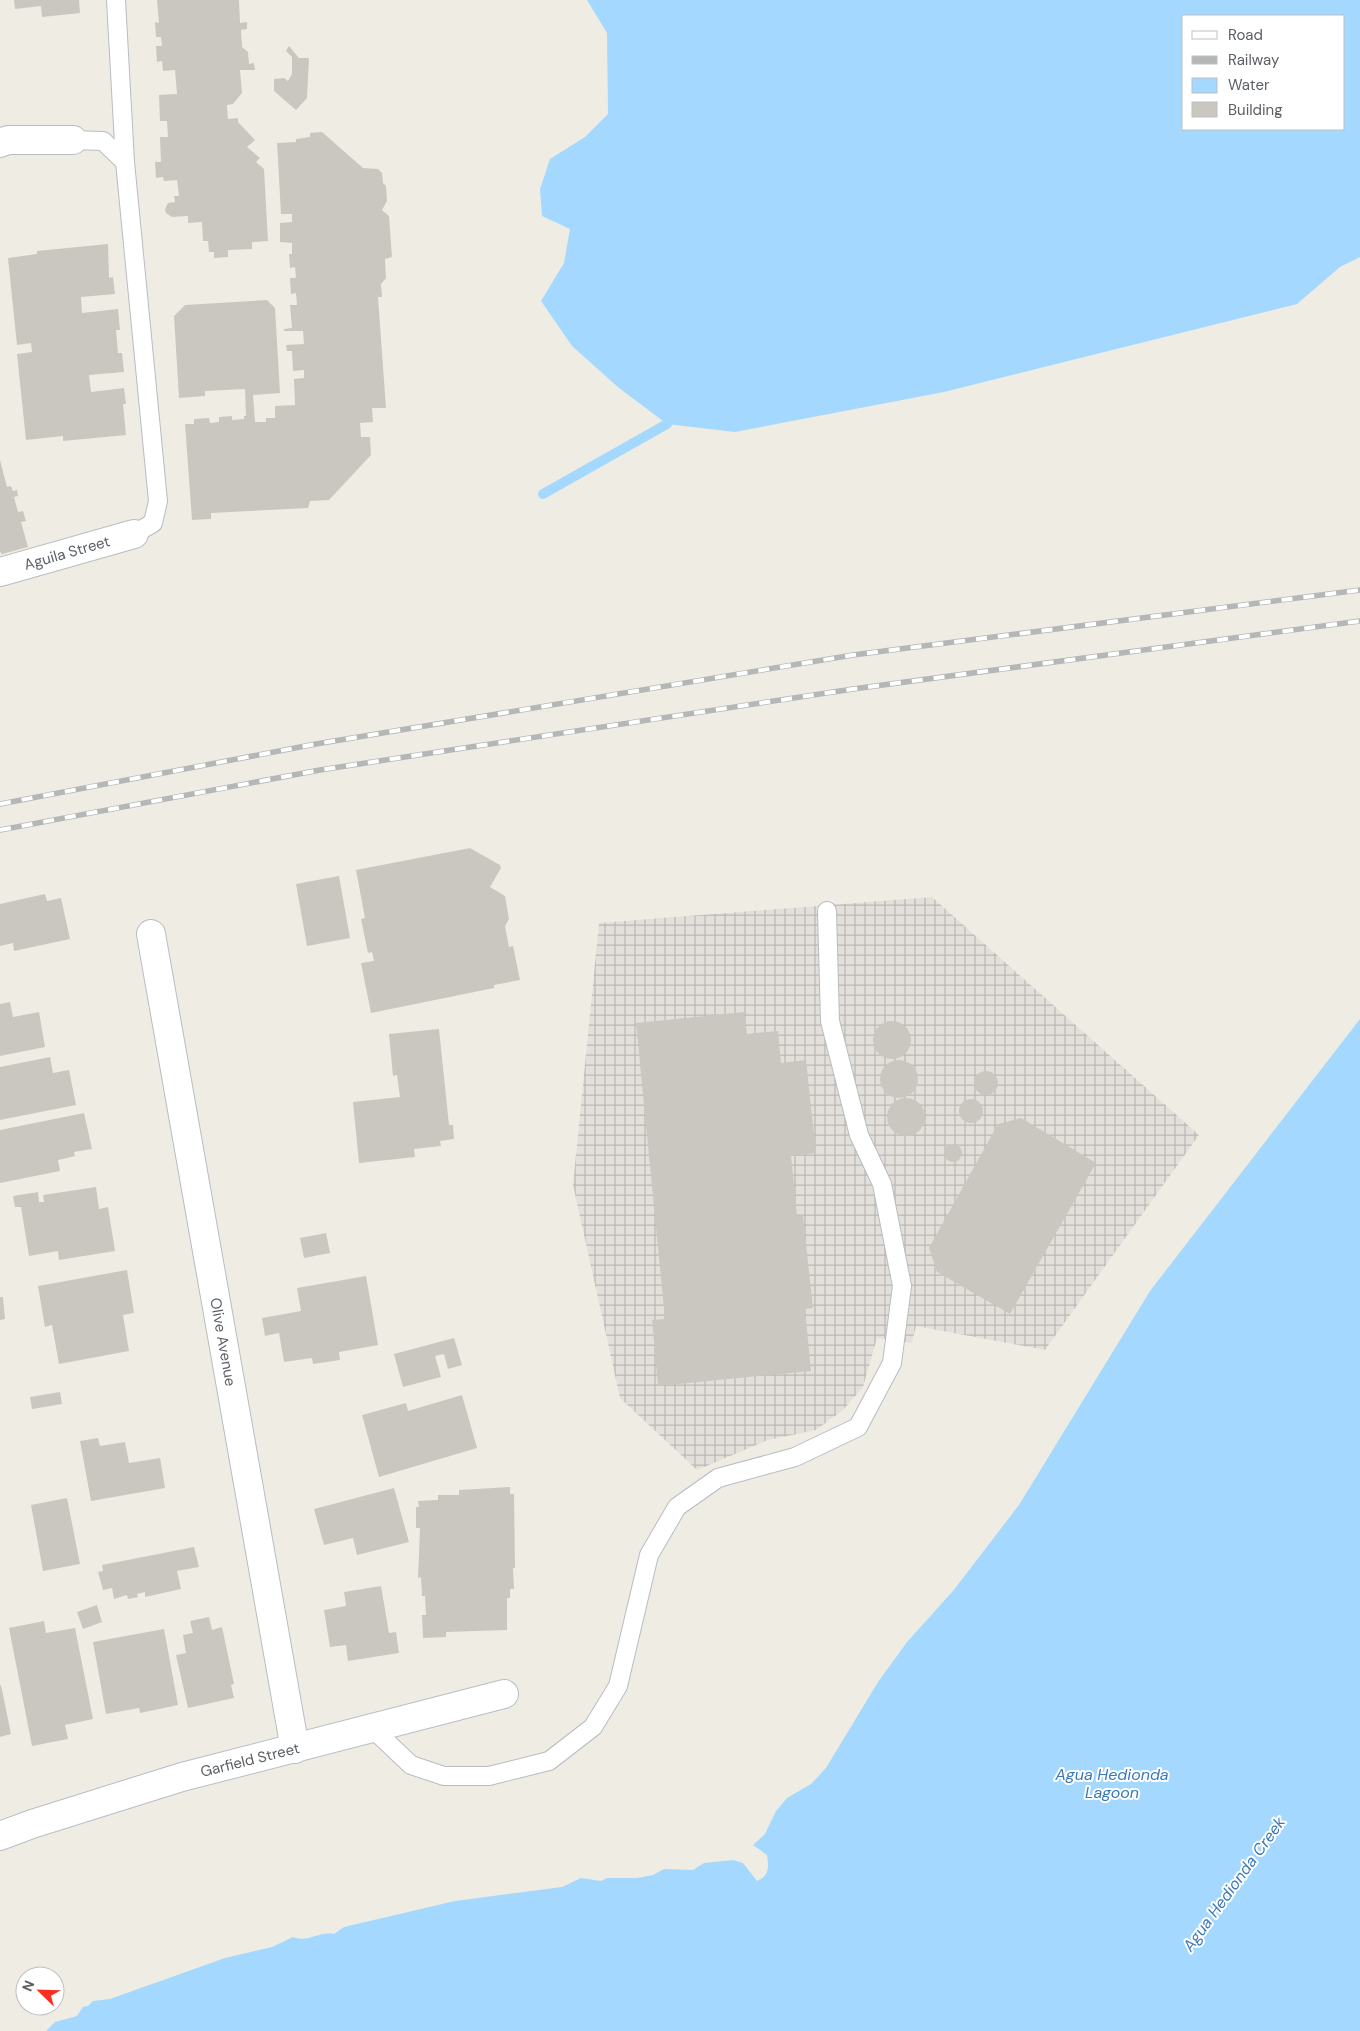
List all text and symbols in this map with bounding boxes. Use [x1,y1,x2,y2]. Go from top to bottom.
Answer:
legend [1182,15,1345,130]
text: Road [1228,25,1263,45]
text: Railway [1228,50,1280,70]
text: Water [1228,75,1270,95]
text: Building [1228,100,1283,120]
street label: Aguila Street [22,531,112,575]
street label: Olive Avenue [205,1296,241,1388]
street label: Garfield Street [198,1738,302,1782]
water label: Agua Hedionda Lagoon [1054,1764,1169,1803]
water label: Agua Hedionda Creek [1177,1812,1290,1956]
north arrow [15,1966,65,2016]
text: N [18,1978,38,1994]

